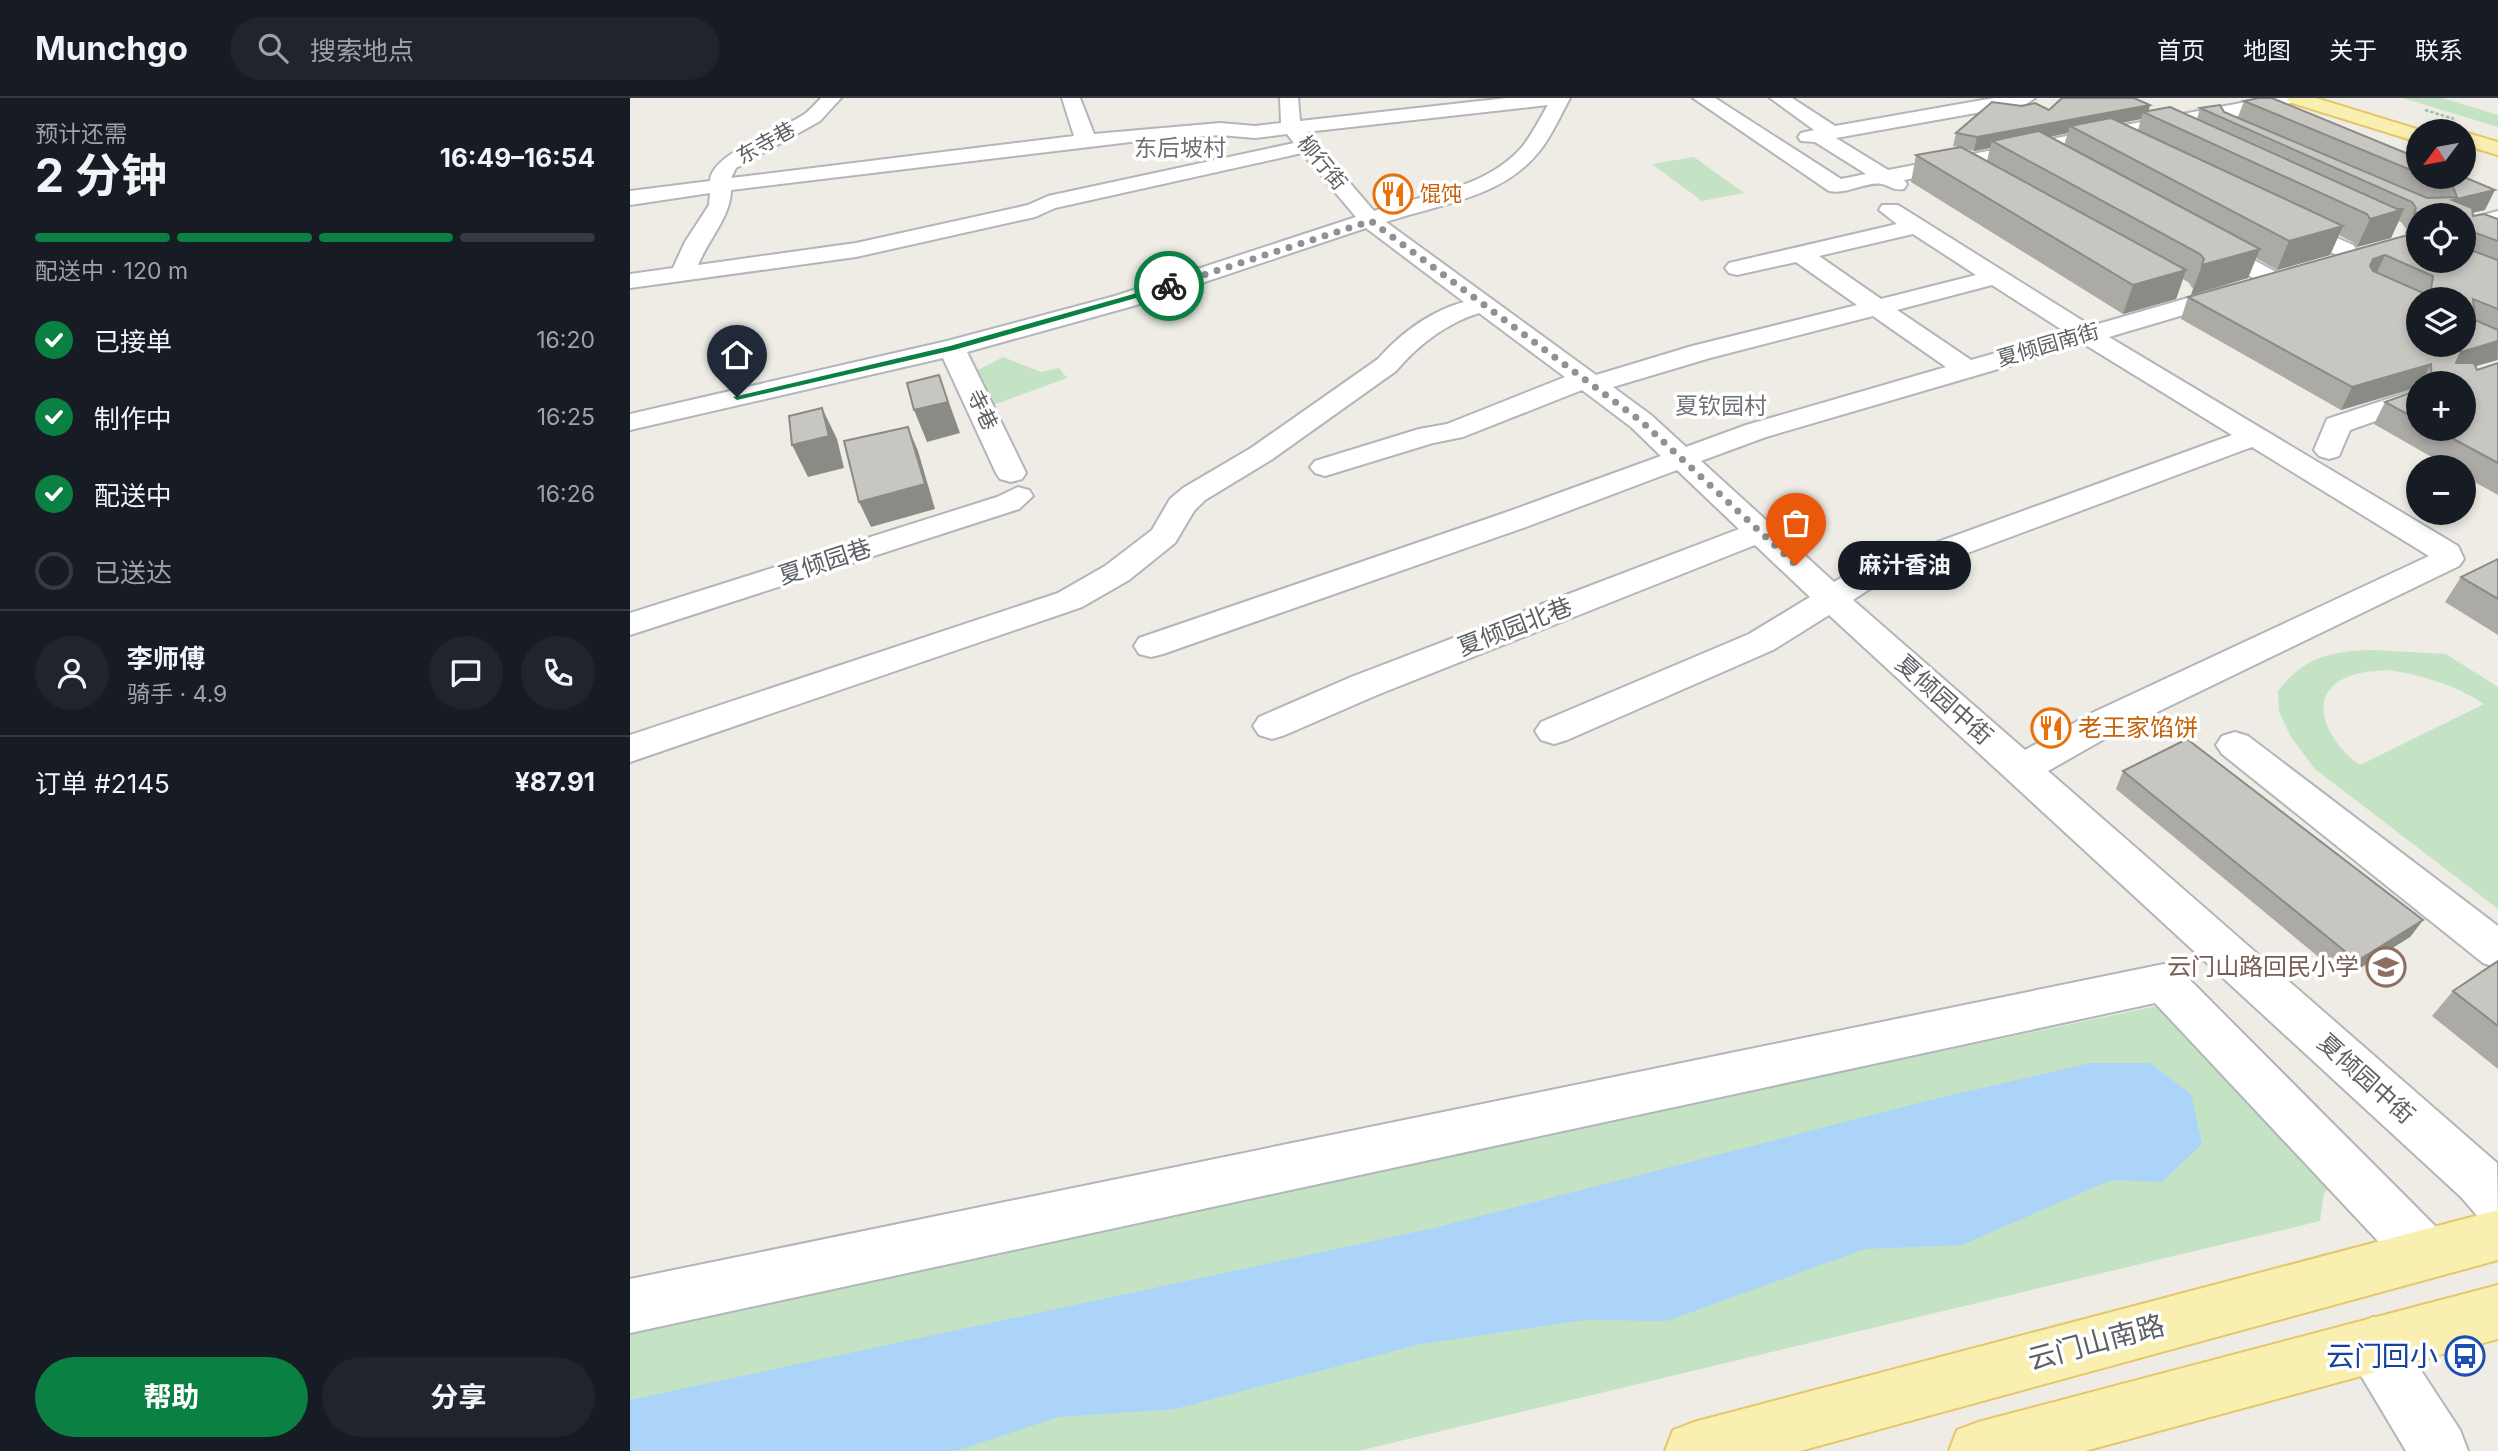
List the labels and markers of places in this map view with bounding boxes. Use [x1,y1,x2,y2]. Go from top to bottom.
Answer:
restaurant icon: 馄饨 [1372,173,1414,215]
place label: 馄饨 [1420,181,1462,206]
pin [707,325,767,397]
pin [1766,493,1826,565]
callout: 麻汁香油 [1838,540,1971,589]
restaurant icon: 老王家馅饼 [2030,707,2072,749]
place label: 老王家馅饼 [2078,713,2198,742]
school or university icon: 云门山路回民小学 [2365,946,2407,988]
place label: 云门山路回民小学 [2167,952,2359,981]
bus stop icon: 云门回小 [2444,1335,2486,1377]
place label: 云门回小 [2326,1339,2438,1373]

